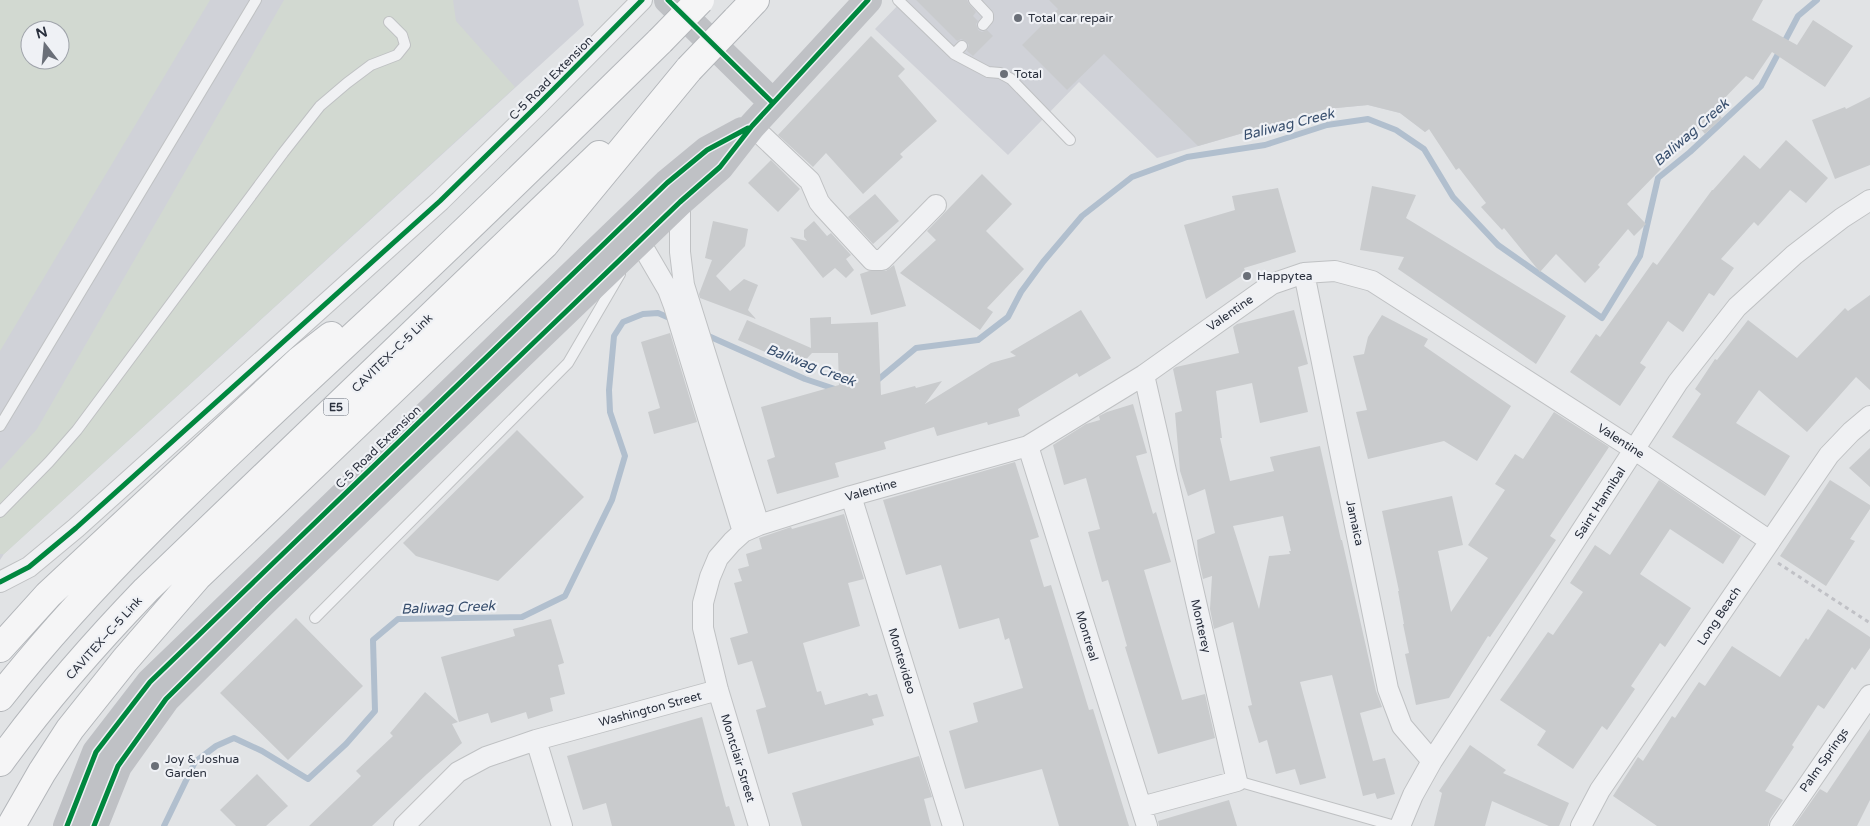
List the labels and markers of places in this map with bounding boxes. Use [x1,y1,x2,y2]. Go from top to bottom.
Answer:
place label: Total car repair [1028,11,1114,25]
marker: Total car repair [1012,12,1024,24]
place label: Total [1014,67,1042,81]
marker: Total [998,68,1010,80]
place label: Happytea [1257,269,1313,283]
marker: Happytea [1241,270,1253,282]
place label: Joy & Joshua Garden [165,752,239,780]
marker: Joy & Joshua Garden [149,760,161,772]

